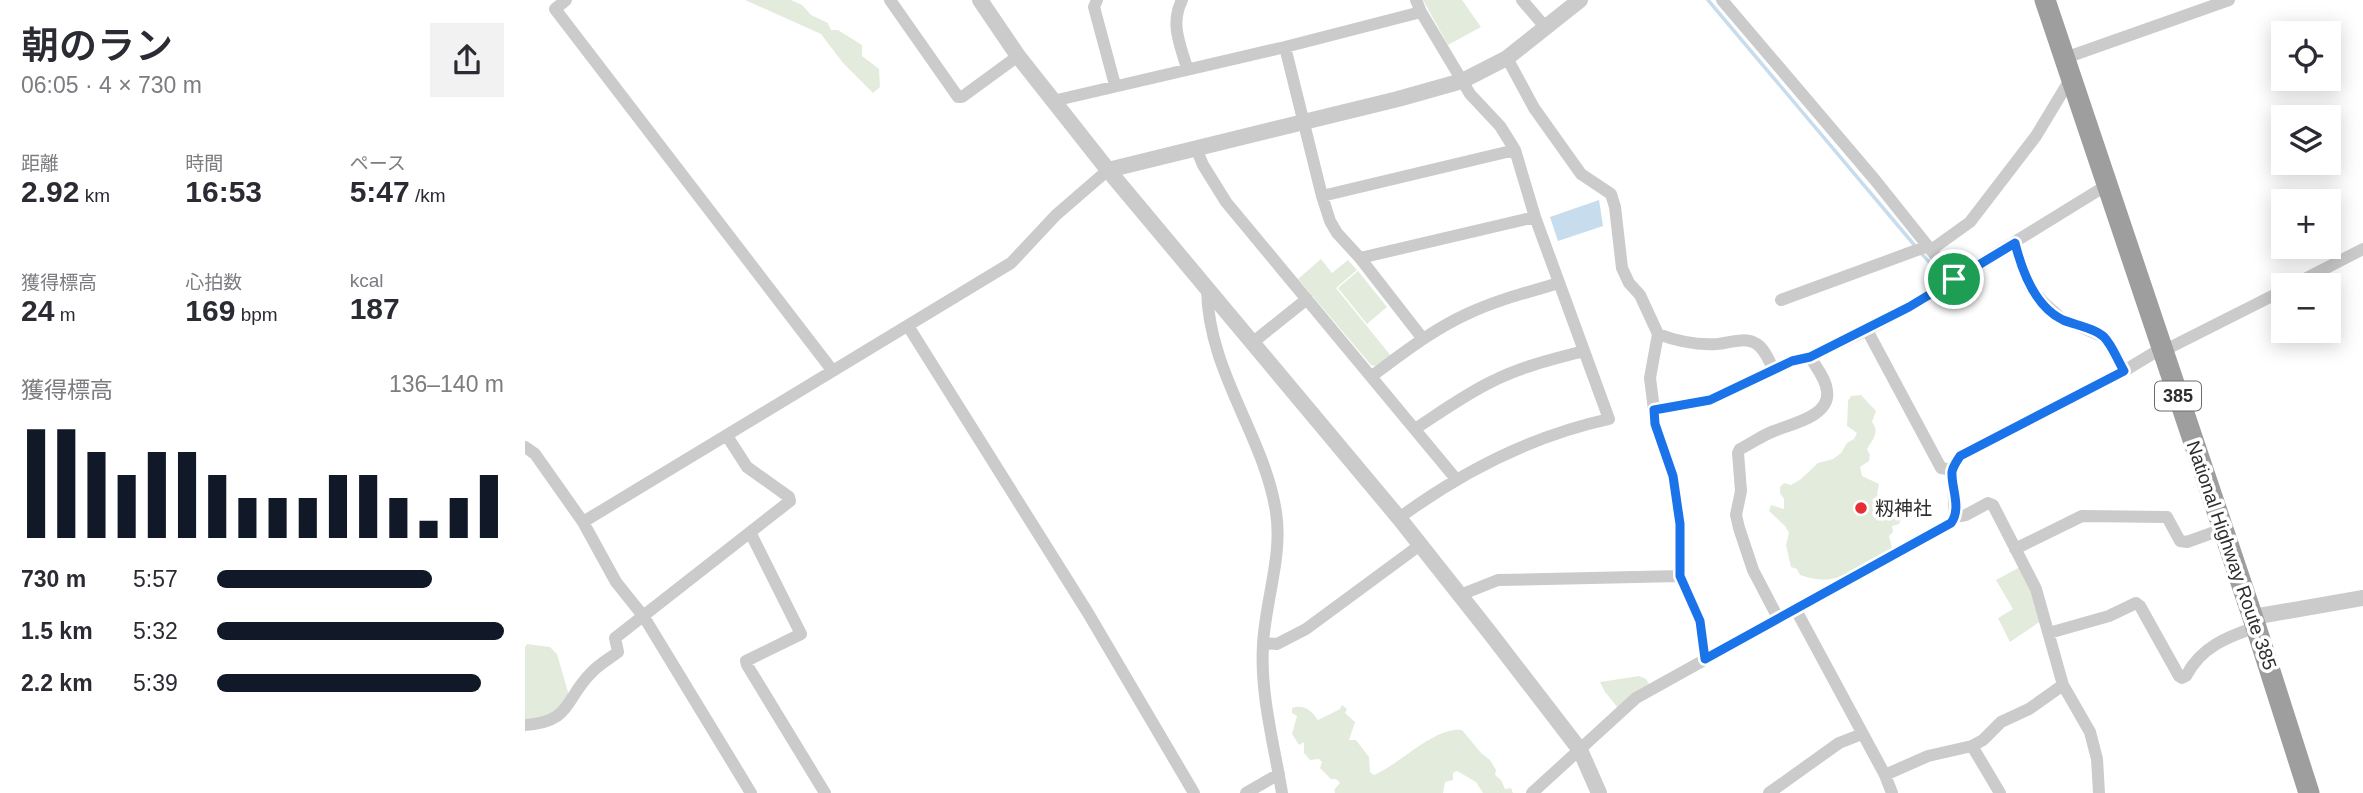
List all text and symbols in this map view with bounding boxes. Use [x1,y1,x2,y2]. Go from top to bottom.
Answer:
map controls [2271,21,2341,343]
button: locate [2271,21,2341,91]
button: share [430,23,504,97]
text: 朝のラン [21,25,173,67]
text: 06:05 · 4 × 730 m [21,72,202,98]
button: layers [2271,105,2341,175]
text: 距離 [21,153,59,174]
text: 時間 [185,153,223,174]
text: ペース [350,153,406,174]
text: 2.92 [21,175,79,208]
text: 16:53 [185,175,262,208]
text: 5:47 [350,175,410,208]
text: km [79,185,110,206]
text: /km [410,185,446,206]
button: + [2271,189,2341,259]
pin [1924,249,1984,309]
icon: arrive [1935,260,1973,298]
text: kcal [350,270,383,291]
text: 獲得標高 [21,272,97,293]
text: 心拍数 [185,272,242,293]
button: − [2271,273,2341,343]
text: 187 [350,292,400,325]
text: 24 [21,294,54,327]
text: 169 [185,294,235,327]
text: m [54,304,75,325]
text: bpm [235,304,278,325]
text: 136–140 m [389,371,504,397]
text: 獲得標高 [21,377,113,403]
road number: 385 [2155,382,2201,410]
street label: National Highway Route 385 [2182,438,2281,672]
place label: 籾神社 [1875,498,1932,519]
marker: 籾神社 [1853,500,1869,516]
text: 730 m [21,566,86,592]
text: 5:57 [133,566,178,592]
text: 1.5 km [21,618,93,644]
text: 5:32 [133,618,178,644]
text: 2.2 km [21,670,93,696]
text: 5:39 [133,670,178,696]

